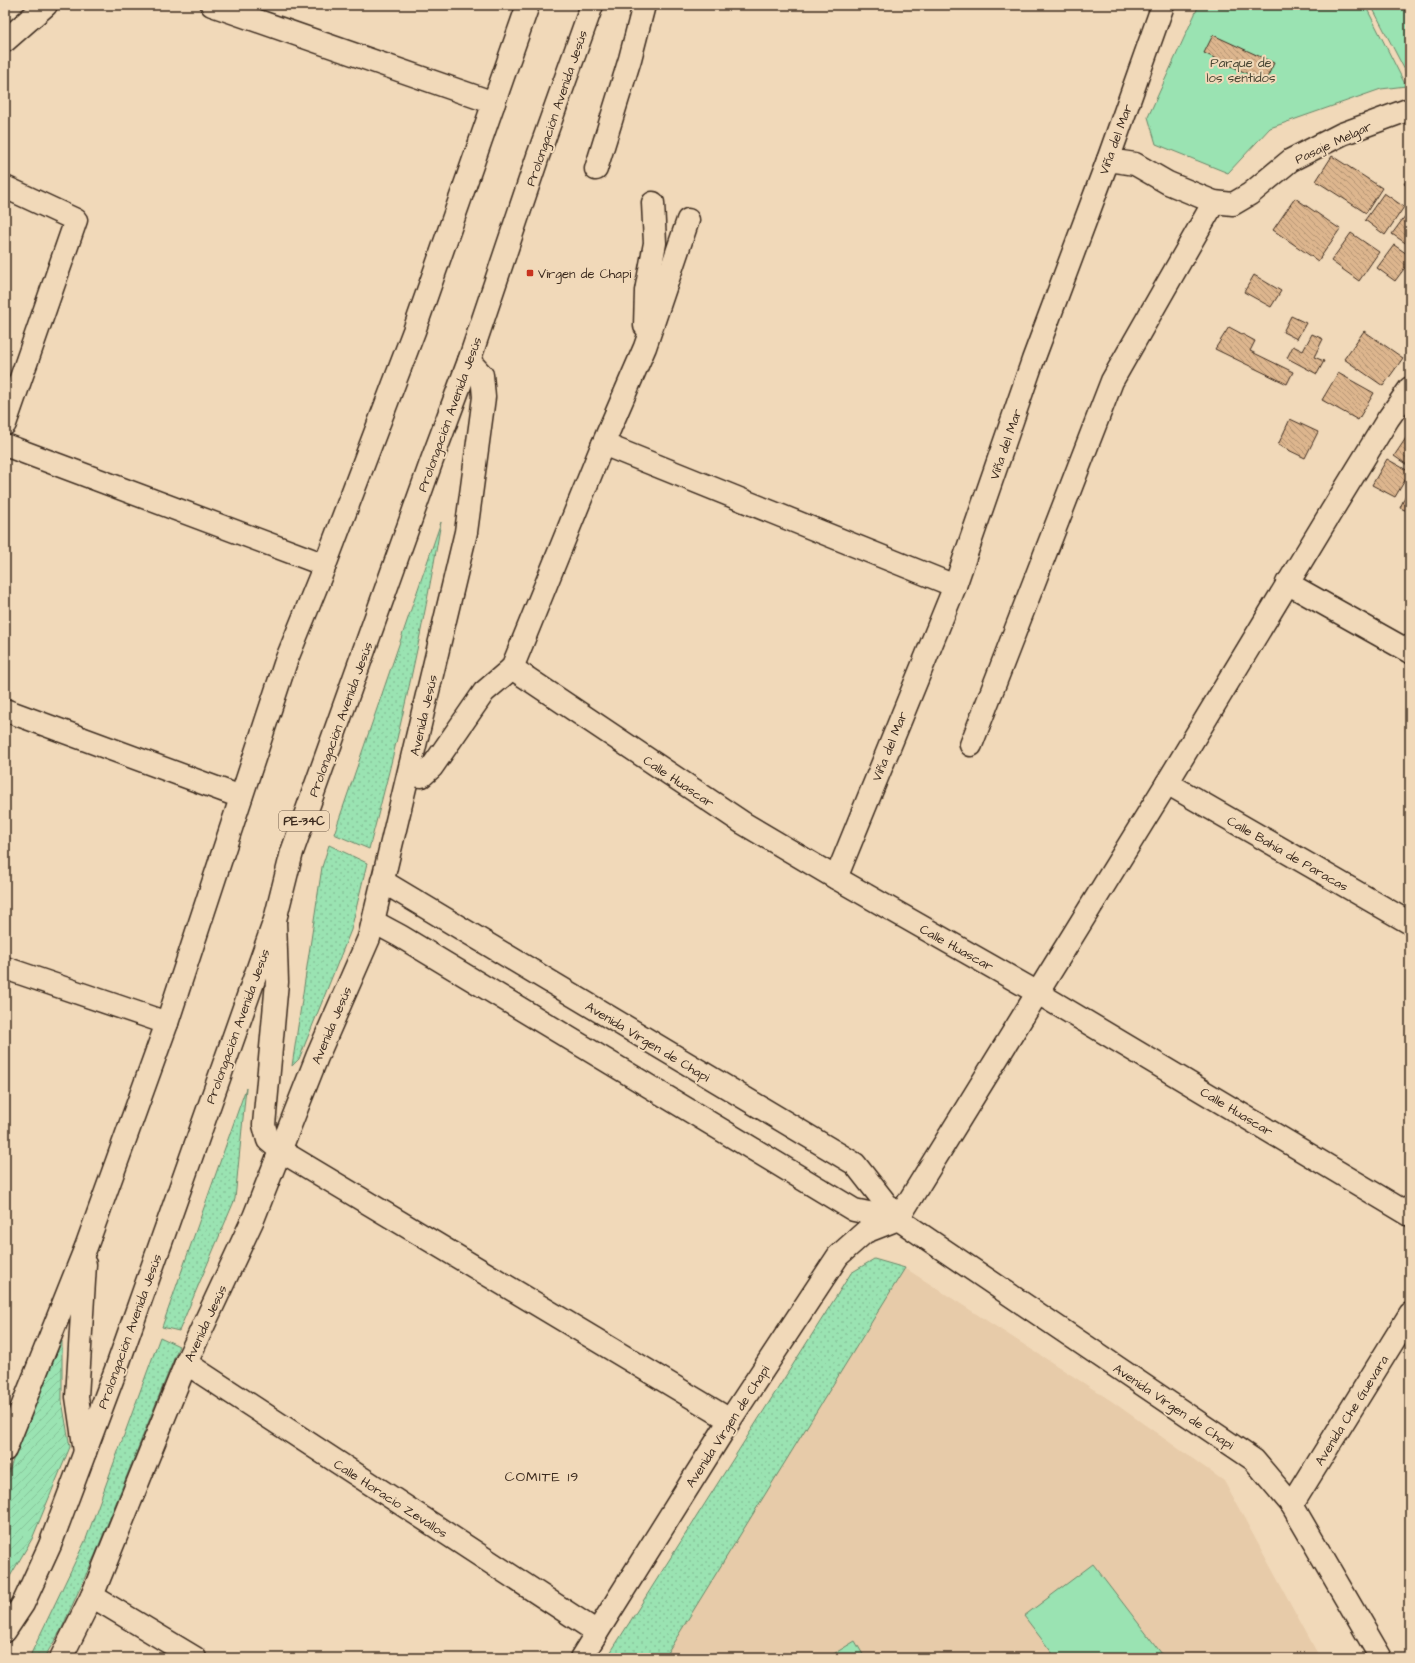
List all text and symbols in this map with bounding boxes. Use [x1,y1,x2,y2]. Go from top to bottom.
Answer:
street label: Prolongación Avenida Jesús [522,28,593,189]
park label: Parque de los sentidos [1207,54,1276,87]
street label: Viña del Mar [1095,102,1137,177]
street label: Pasaje Melgar [1292,117,1375,169]
place label: Virgen de Chapi [538,265,631,284]
marker: Virgen de Chapi [525,268,535,278]
street label: Prolongación Avenida Jesús [413,334,488,495]
street label: Viña del Mar [985,406,1026,482]
street label: Prolongación Avenida Jesús [304,639,379,800]
street label: Avenida Jesús [406,672,442,758]
street label: Viña del Mar [868,709,912,784]
street label: Calle Huascar [640,752,717,812]
road number: PE-34C [279,811,329,831]
street label: Calle Bahía de Paracas [1224,812,1352,896]
street label: Calle Huascar [916,920,997,976]
street label: Prolongación Avenida Jesús [201,946,276,1107]
street label: Avenida Jesús [307,983,357,1067]
street label: Avenida Virgen de Chapi [581,998,713,1087]
street label: Calle Huascar [1197,1083,1276,1141]
street label: Prolongación Avenida Jesús [93,1251,168,1412]
street label: Avenida Jesús [180,1282,232,1365]
street label: Avenida Che Guevara [1311,1352,1393,1469]
street label: Avenida Virgen de Chapi [1109,1360,1237,1455]
street label: Avenida Virgen de Chapi [682,1362,775,1492]
street label: Calle Horacio Zevallos [330,1455,451,1543]
district label: COMITE 19 [505,1467,579,1487]

